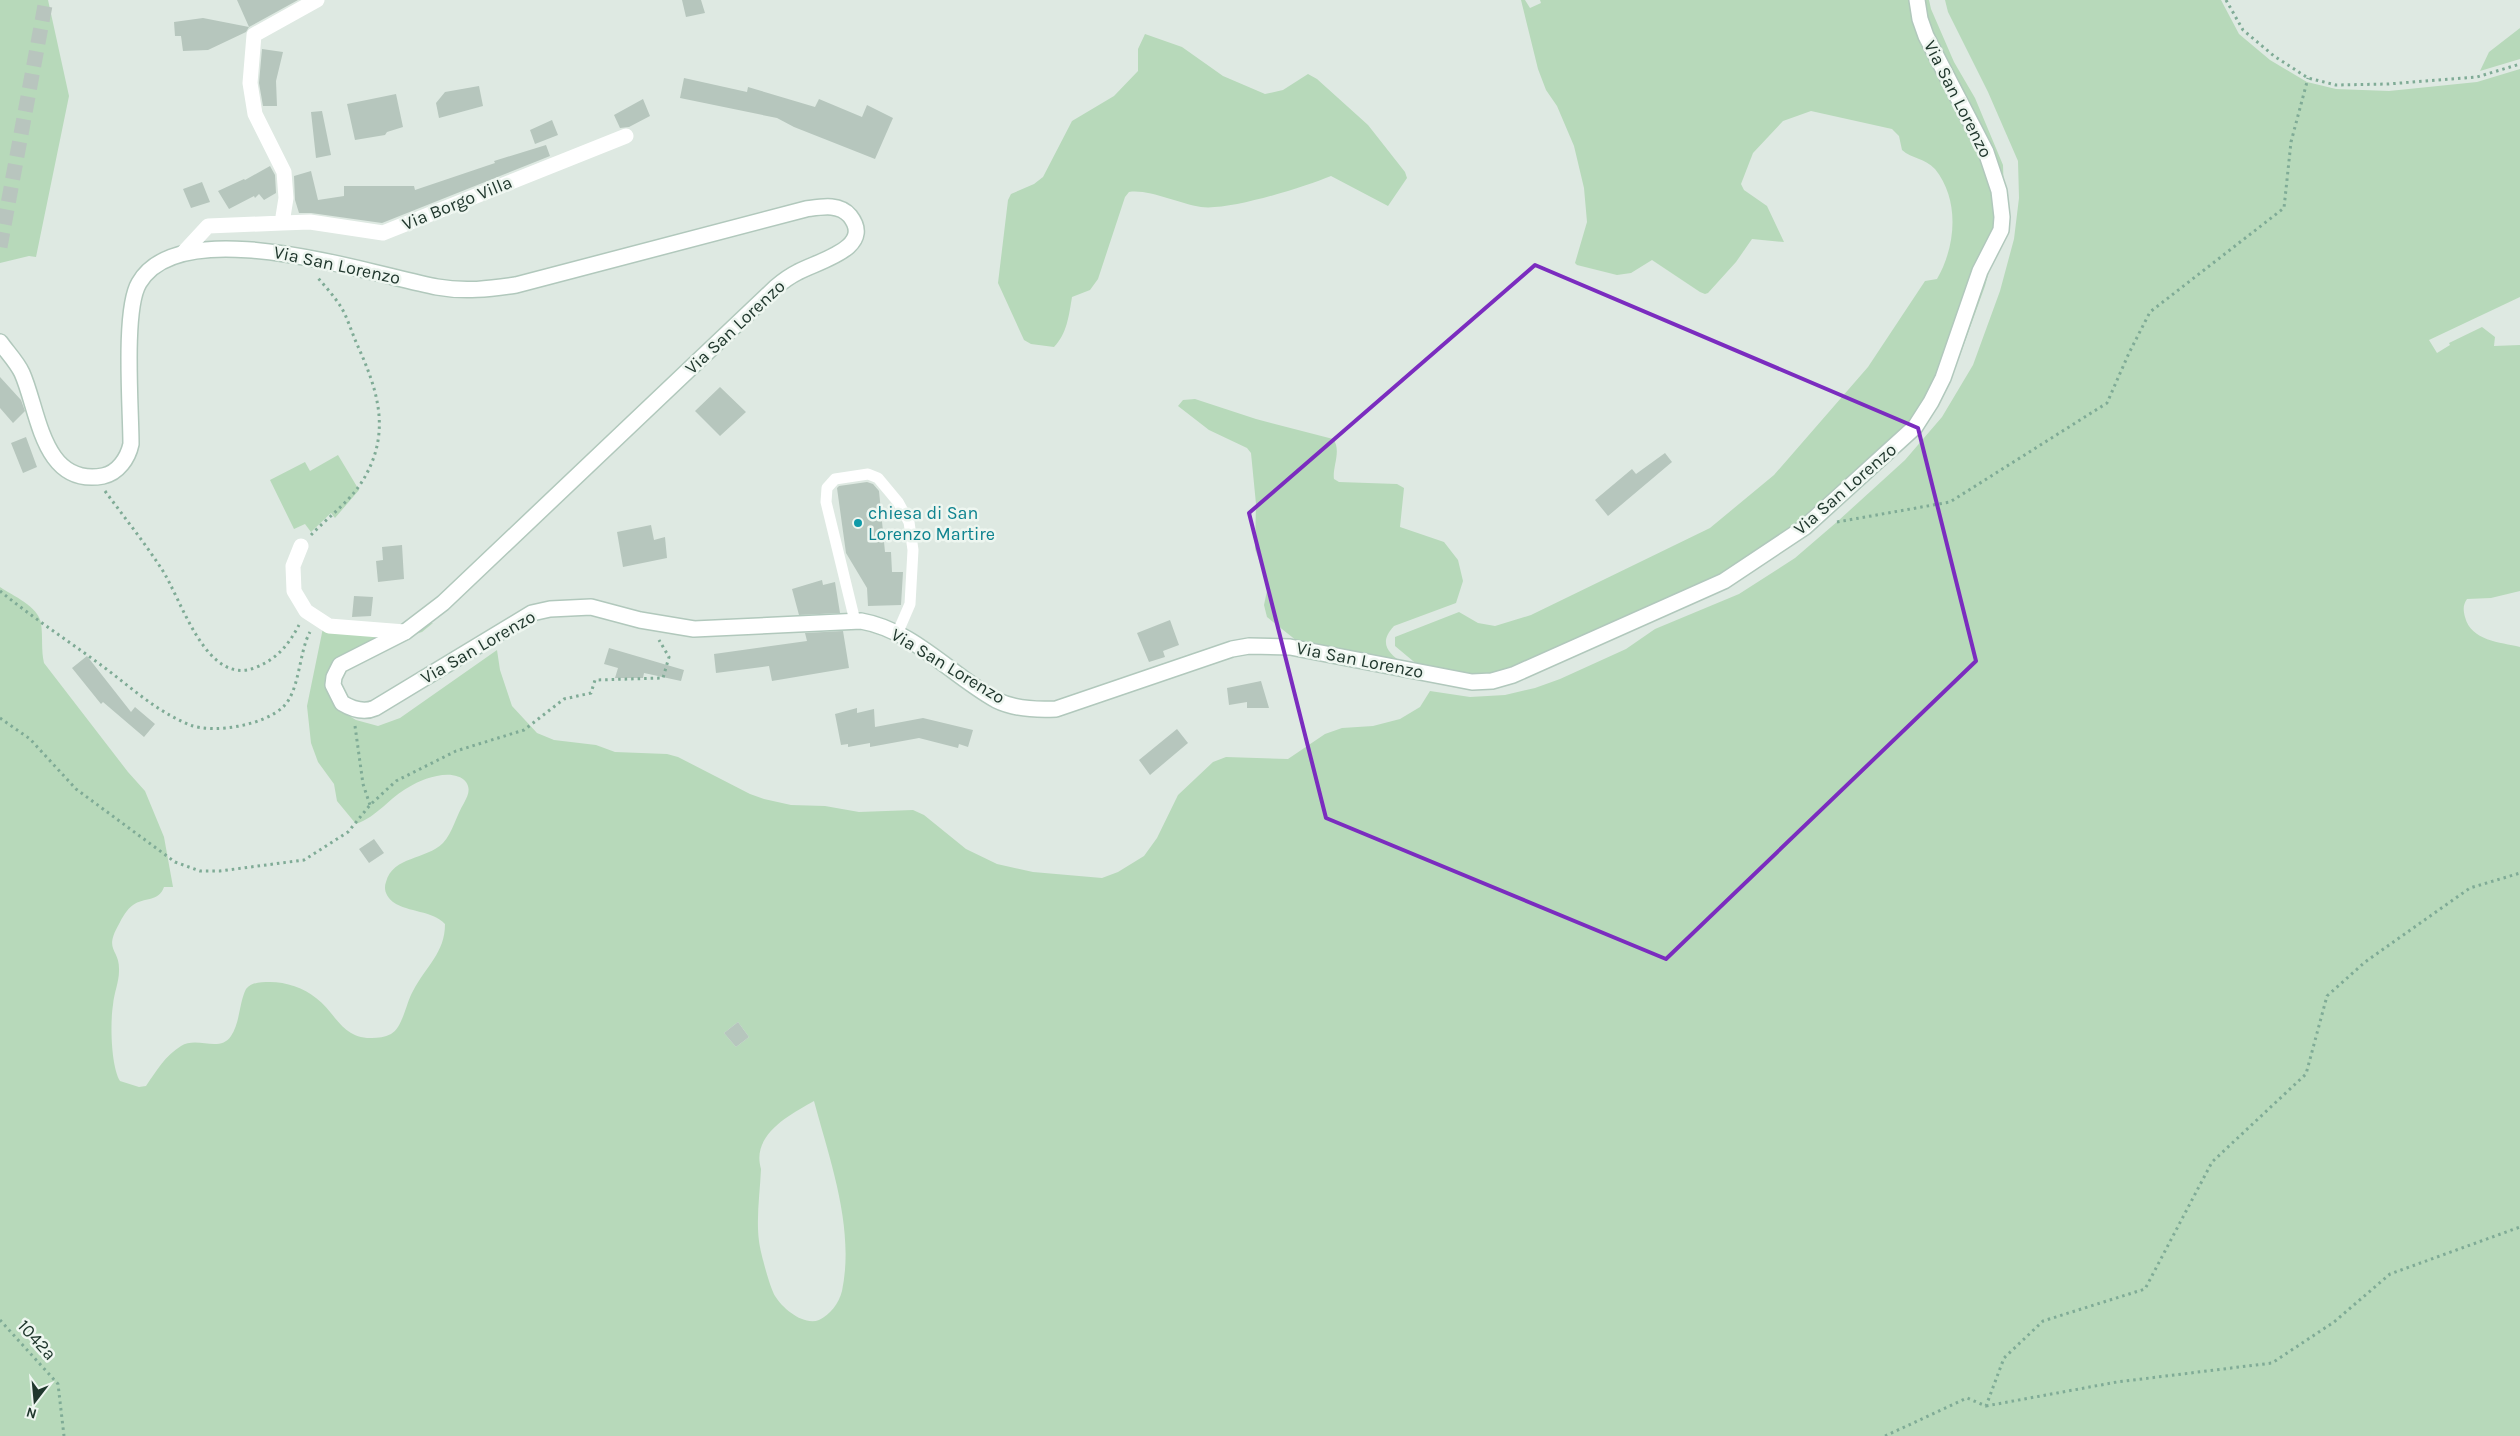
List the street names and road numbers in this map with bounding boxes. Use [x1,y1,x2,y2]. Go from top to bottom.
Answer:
street label: Via San Lorenzo [1919,37,1997,161]
street label: Via Borgo Villa [399,171,515,235]
street label: Via San Lorenzo [272,241,402,289]
street label: Via San Lorenzo [680,275,790,379]
street label: Via San Lorenzo [1789,438,1901,540]
street label: Via San Lorenzo [417,605,539,689]
street label: Via San Lorenzo [887,623,1009,709]
street label: Via San Lorenzo [1295,637,1425,683]
street label: 1042a [13,1315,61,1365]

